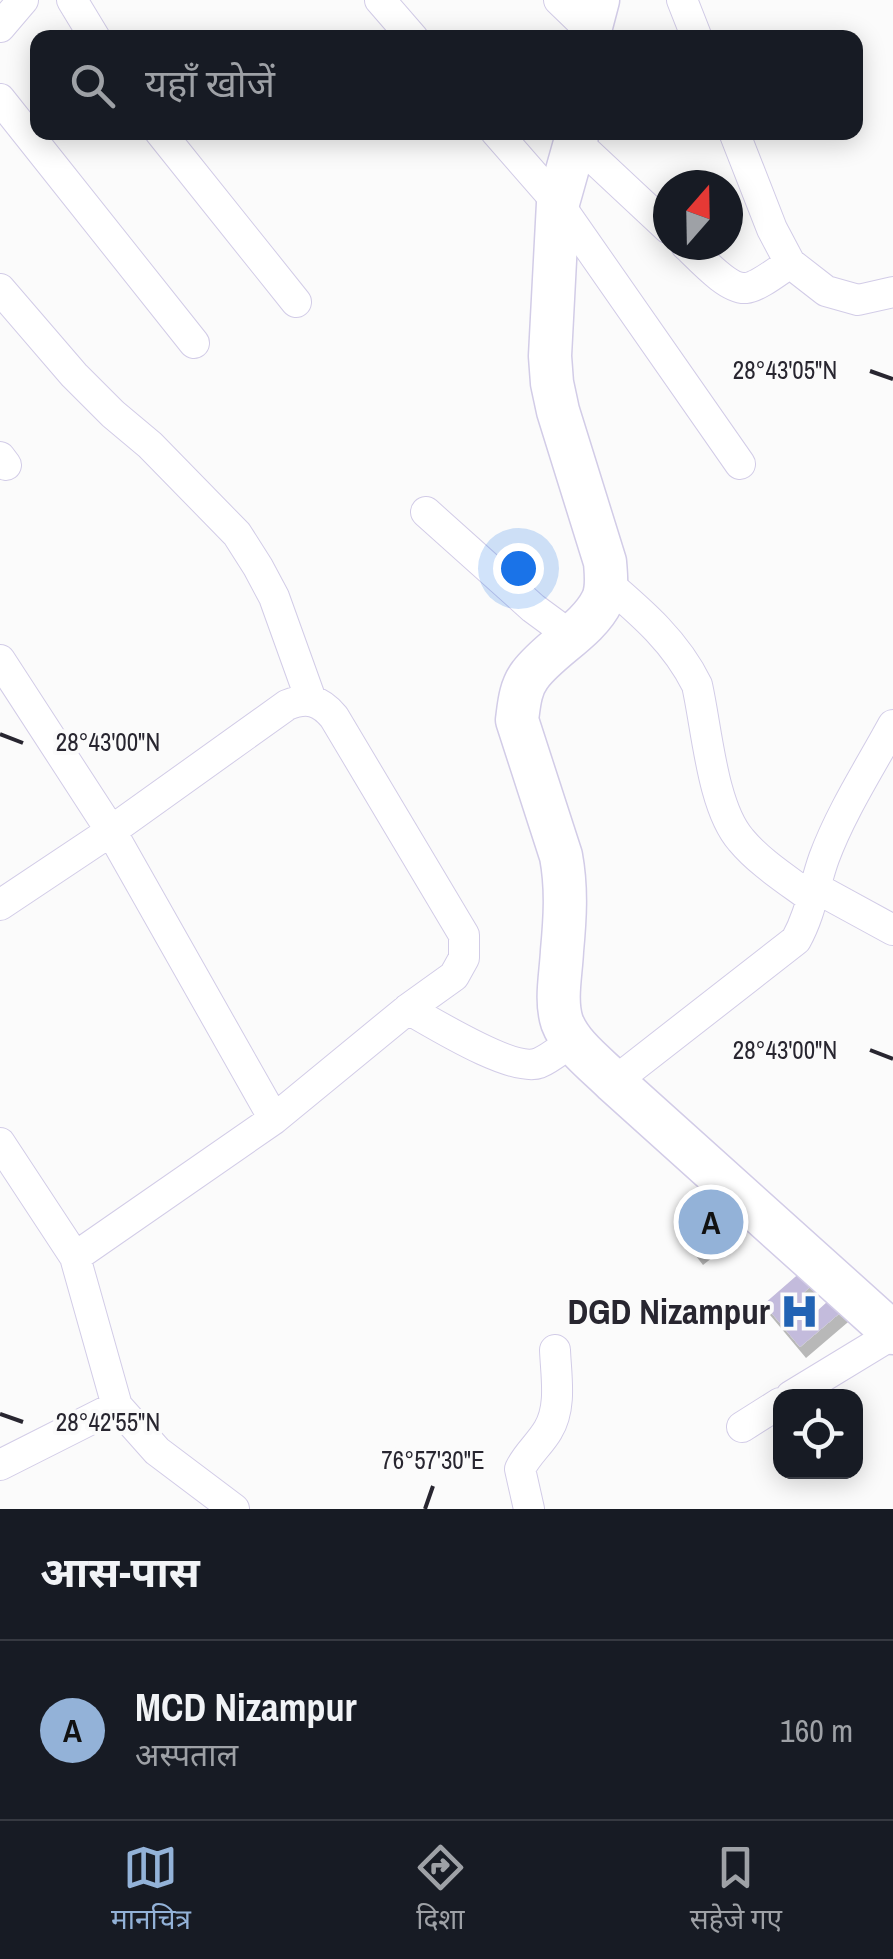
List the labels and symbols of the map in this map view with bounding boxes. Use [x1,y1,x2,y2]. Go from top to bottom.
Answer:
north arrow [653,170,743,260]
text: 28°43'05"N [733,353,837,387]
your location [493,543,544,594]
text: 28°43'00"N [56,725,160,759]
text: 28°43'00"N [733,1033,837,1067]
pin: A [678,1184,744,1260]
place label: DGD Nizampur [567,1288,771,1335]
hospital icon: DGD Nizampur [779,1291,821,1333]
text: 28°42'55"N [56,1405,160,1439]
text: 76°57'30"E [381,1443,485,1477]

